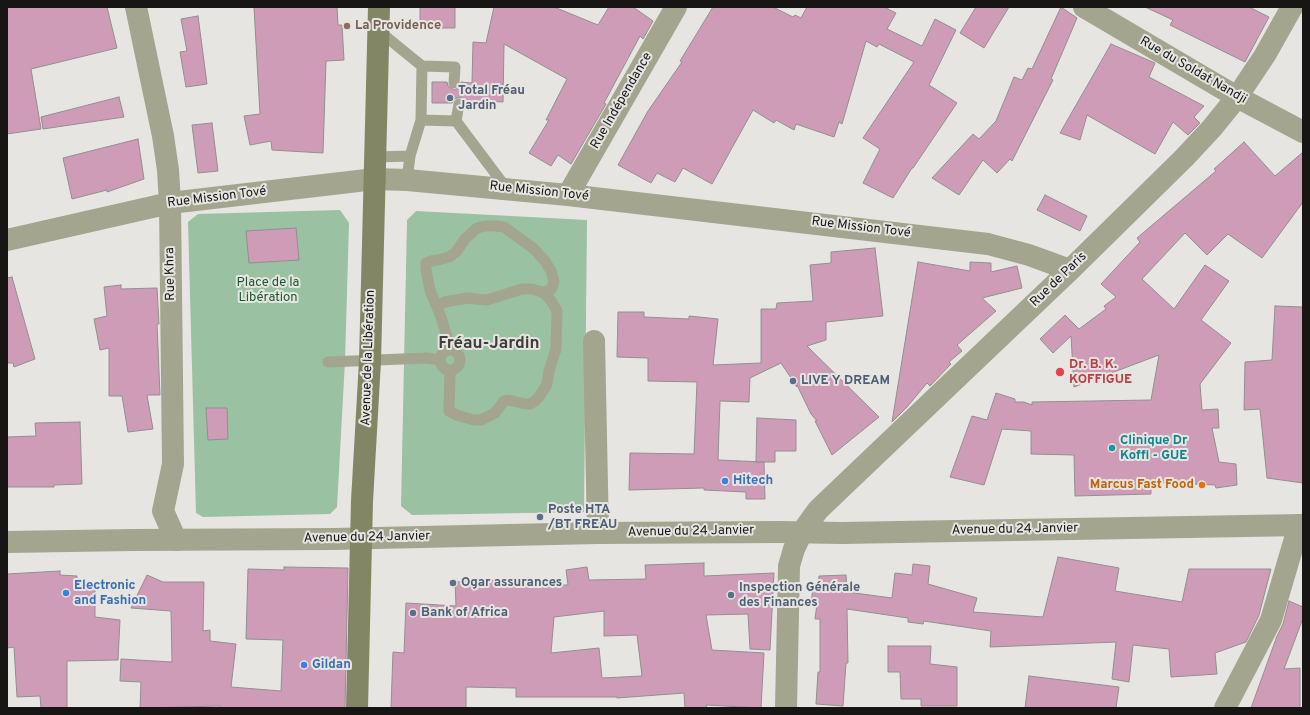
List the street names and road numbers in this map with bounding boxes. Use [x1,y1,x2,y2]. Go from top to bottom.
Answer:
street label: Rue du Soldat Nandji [1137,34,1249,108]
street label: Rue Indépendance [588,50,656,152]
street label: Rue Mission Tové [489,179,589,205]
street label: Rue Mission Tové [167,184,267,212]
street label: Rue Mission Tové [811,214,911,242]
street label: Rue Khra [163,247,179,301]
street label: Rue de Paris [1028,249,1090,311]
street label: Avenue de la Libération [359,290,379,426]
street label: Avenue du 24 Janvier [952,521,1078,539]
street label: Avenue du 24 Janvier [628,523,754,541]
street label: Avenue du 24 Janvier [304,529,430,547]

